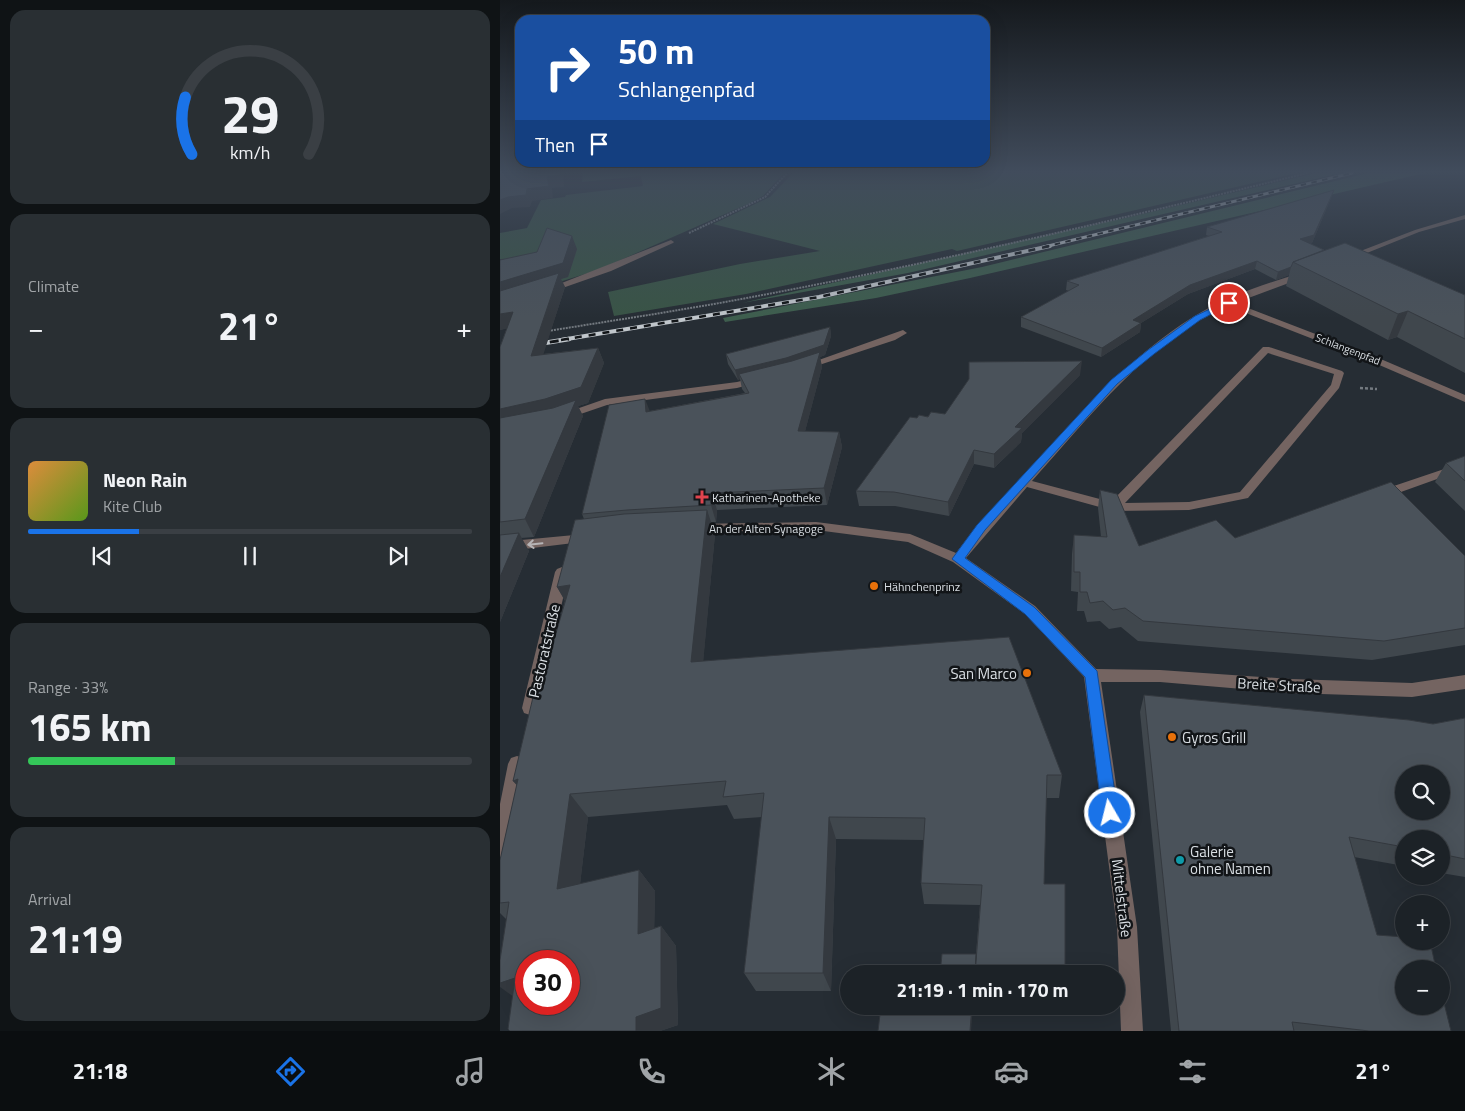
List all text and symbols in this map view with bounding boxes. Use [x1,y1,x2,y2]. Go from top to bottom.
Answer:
text: 50 m [618,24,694,78]
icon: right [535,35,600,100]
text: Schlangenpfad [618,72,755,106]
text: 29 [221,74,279,153]
text: Then [535,130,575,159]
icon: arrive [585,130,613,158]
text: km/h [230,139,270,166]
text: Climate [28,274,79,298]
pin [1208,282,1250,324]
icon: arrive [1215,289,1243,317]
text: 21° [218,297,282,355]
text: − [28,306,44,349]
text: + [456,306,472,349]
street label: Schlangenpfad [1313,329,1383,369]
text: Neon Rain [103,465,187,494]
place label: Katharinen-Apotheke [712,488,821,507]
marker: Katharinen-Apotheke [696,491,708,503]
text: Kite Club [103,494,162,518]
street label: An der Alten Synagoge [709,519,823,538]
one-way arrow [527,539,543,548]
icon: previous [88,542,116,570]
icon: pause [236,542,264,570]
icon: next [384,542,412,570]
place label: Hähnchenprinz [884,577,960,596]
marker: Hähnchenprinz [868,580,880,592]
street label: Pastoratstraße [522,602,566,700]
place label: San Marco [950,662,1017,685]
marker: San Marco [1021,667,1033,679]
street label: Breite Straße [1237,671,1321,699]
text: Range · 33% [28,675,108,699]
text: 165 km [28,698,152,756]
place label: Gyros Grill [1182,726,1246,749]
marker: Gyros Grill [1166,731,1178,743]
map controls [1395,765,1450,1015]
button: search [1395,765,1450,820]
position arrow [1083,786,1135,838]
button: layers [1395,830,1450,885]
place label: Galerie ohne Namen [1190,840,1271,880]
marker: Galerie ohne Namen [1174,854,1186,866]
street label: Mittelstraße [1106,858,1138,938]
text: Arrival [28,887,71,911]
button: + [1395,895,1450,950]
text: 21:19 [28,910,123,968]
speed limit sign: 30 [515,950,580,1015]
button: − [1395,960,1450,1015]
text: 21:19 · 1 min · 170 m [896,975,1069,1004]
text: 21:18 [73,1054,128,1088]
icon: directions [273,1054,308,1089]
icon: music [453,1054,488,1089]
icon: phone [634,1054,669,1089]
icon: climate [814,1054,849,1089]
icon: car [994,1054,1029,1089]
icon: filters [1175,1054,1210,1089]
text: 21° [1355,1054,1392,1088]

